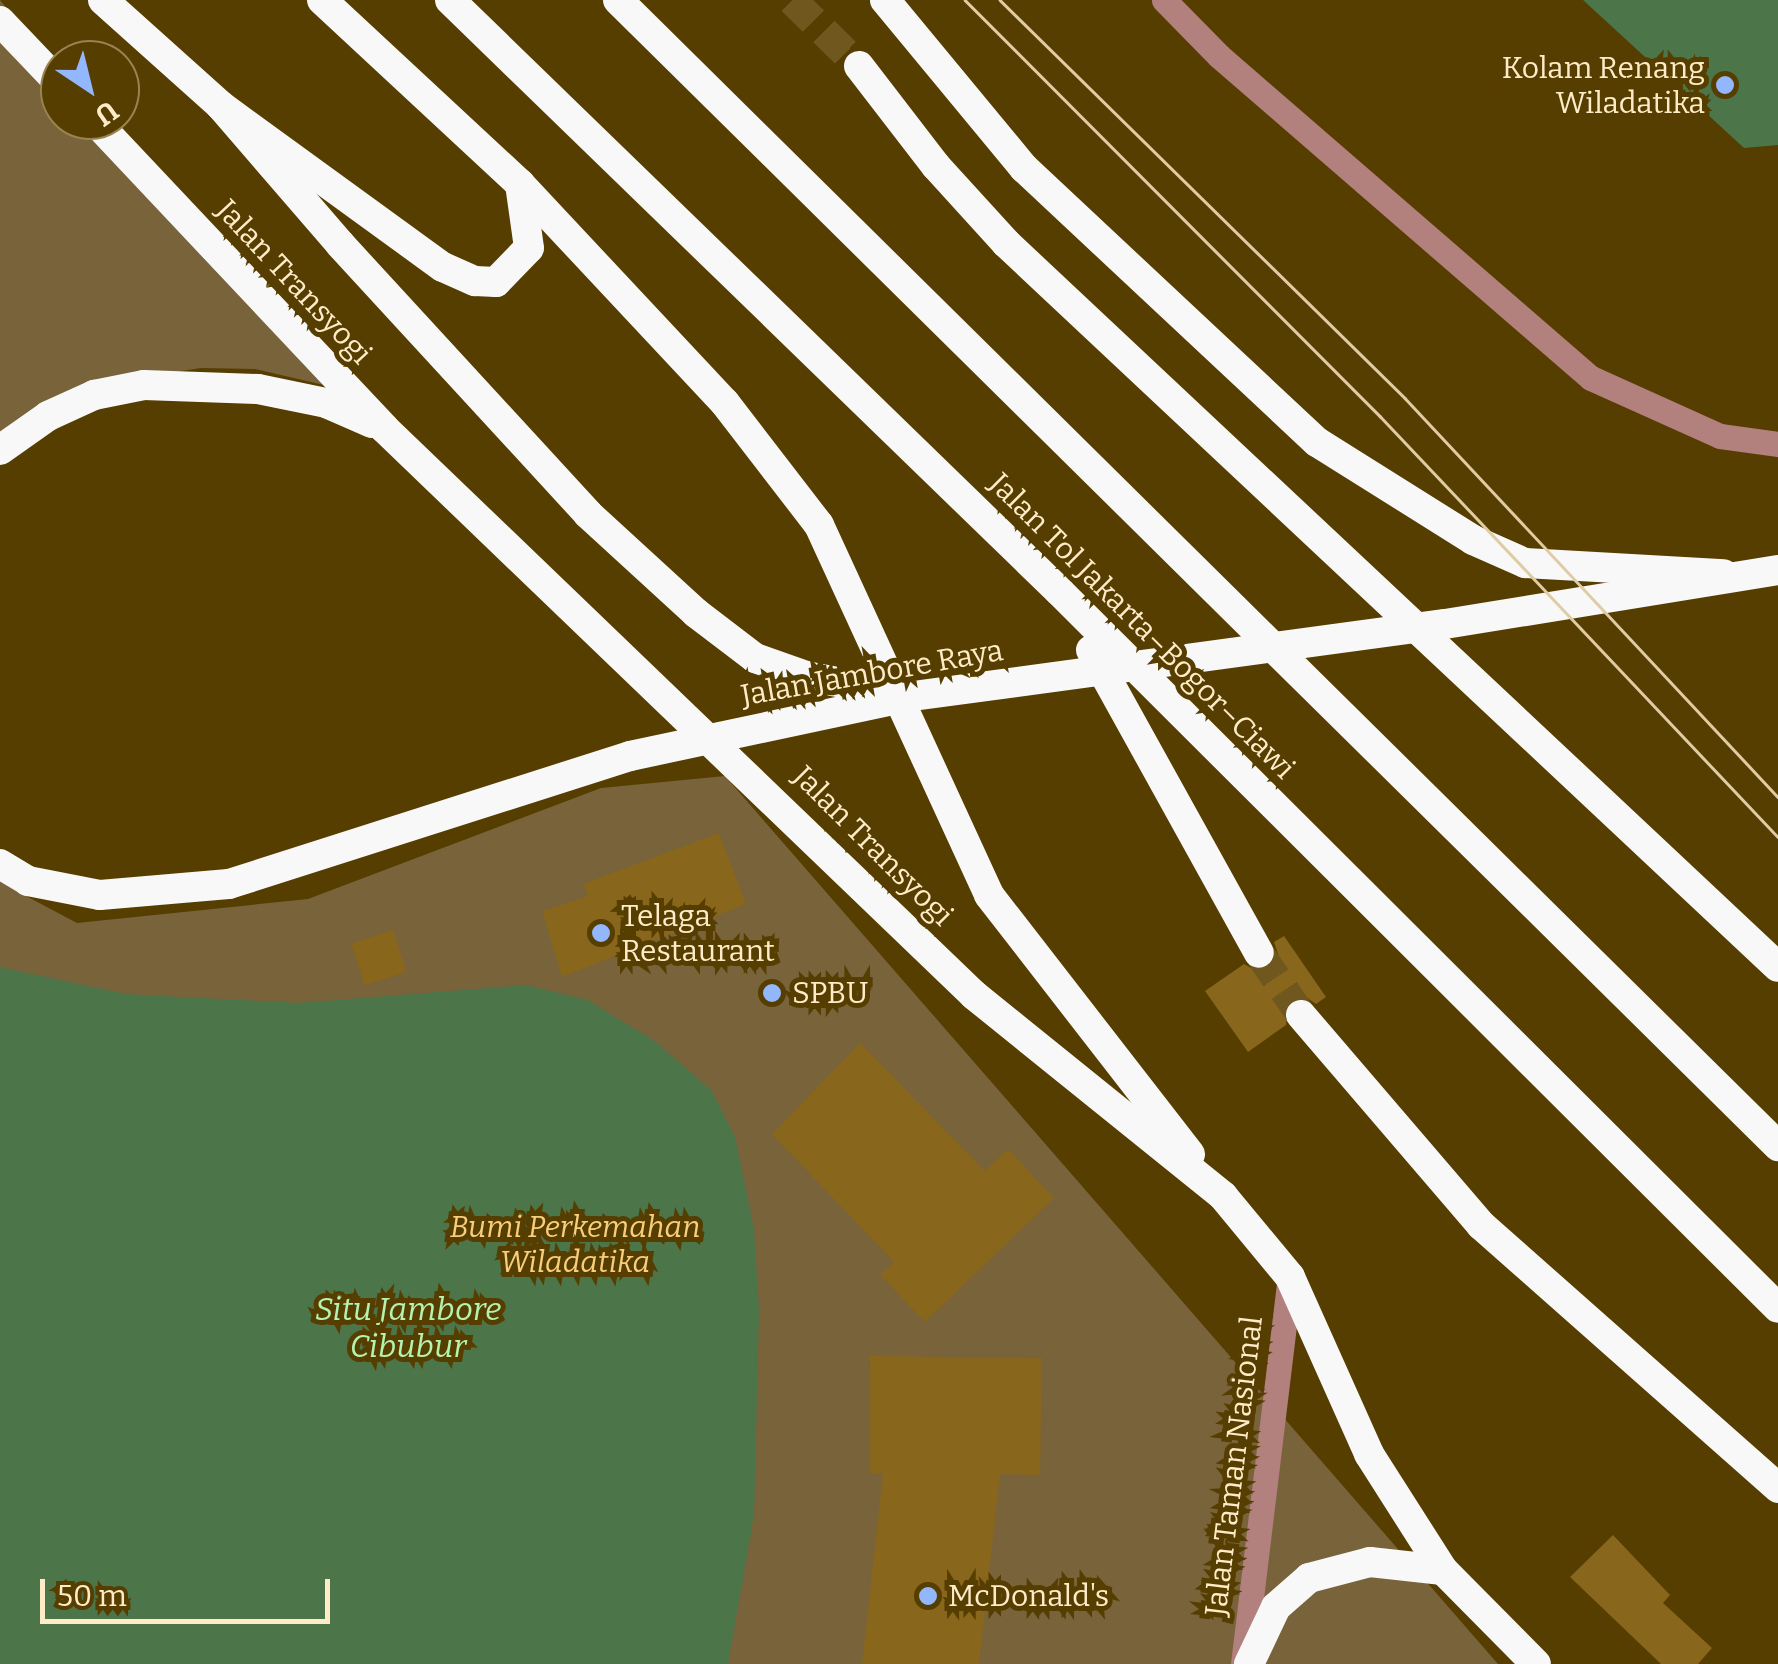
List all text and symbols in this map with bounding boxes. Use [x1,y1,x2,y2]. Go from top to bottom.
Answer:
north arrow [40,40,140,140]
place label: Kolam Renang Wiladatika [1502,50,1705,120]
marker: Kolam Renang Wiladatika [1714,74,1736,96]
text: U [88,94,124,133]
street label: Jalan Transyogi [209,192,379,372]
street label: Jalan Tol Jakarta–Bogor–Ciawi [982,466,1302,786]
street label: Jalan Jambore Raya [738,632,1006,714]
street label: Jalan Transyogi [786,759,960,933]
place label: Telaga Restaurant [621,898,775,968]
marker: Telaga Restaurant [590,922,612,944]
place label: SPBU [792,975,869,1011]
marker: SPBU [761,982,783,1004]
park label: Bumi Perkemahan Wiladatika [450,1209,700,1280]
water label: Situ Jambore Cibubur [315,1291,501,1366]
street label: Jalan Taman Nasional [1198,1314,1270,1618]
scale bar [45,1559,335,1621]
text: 50 m [57,1578,127,1614]
place label: McDonald's [948,1578,1109,1614]
marker: McDonald's [917,1585,939,1607]

